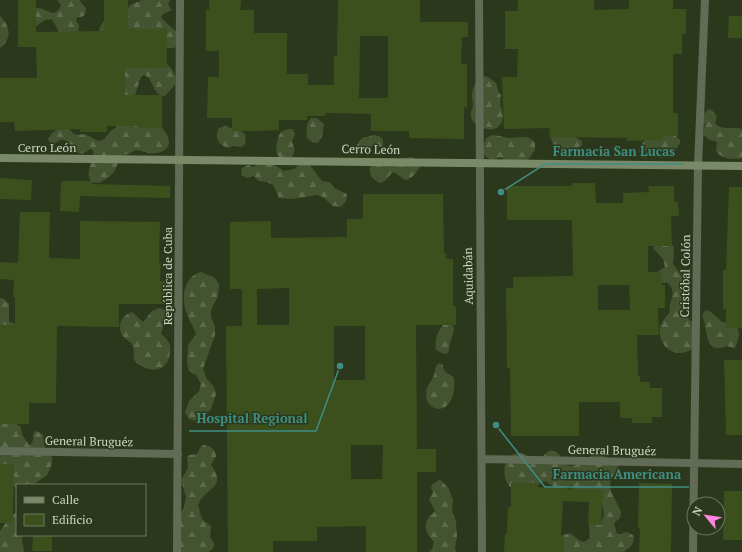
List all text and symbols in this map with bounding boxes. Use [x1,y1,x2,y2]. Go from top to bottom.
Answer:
callout: Farmacia San Lucas [545,139,683,164]
street label: Cerro León [18,140,76,155]
street label: Cerro León [342,141,400,157]
text: Farmacia San Lucas [553,142,675,160]
street label: República de Cuba [160,227,175,325]
street label: Cristóbal Colón [677,234,693,318]
street label: Aquidabán [460,247,476,305]
callout: Hospital Regional [189,406,316,431]
text: Hospital Regional [196,409,308,427]
street label: General Bruguéz [45,433,134,449]
street label: General Bruguéz [568,442,657,458]
callout: Farmacia Americana [545,462,689,487]
text: Farmacia Americana [553,465,682,483]
legend [16,484,146,536]
text: Calle [52,492,79,507]
north arrow [686,496,726,536]
text: N [689,504,706,518]
text: Edificio [52,512,93,527]

